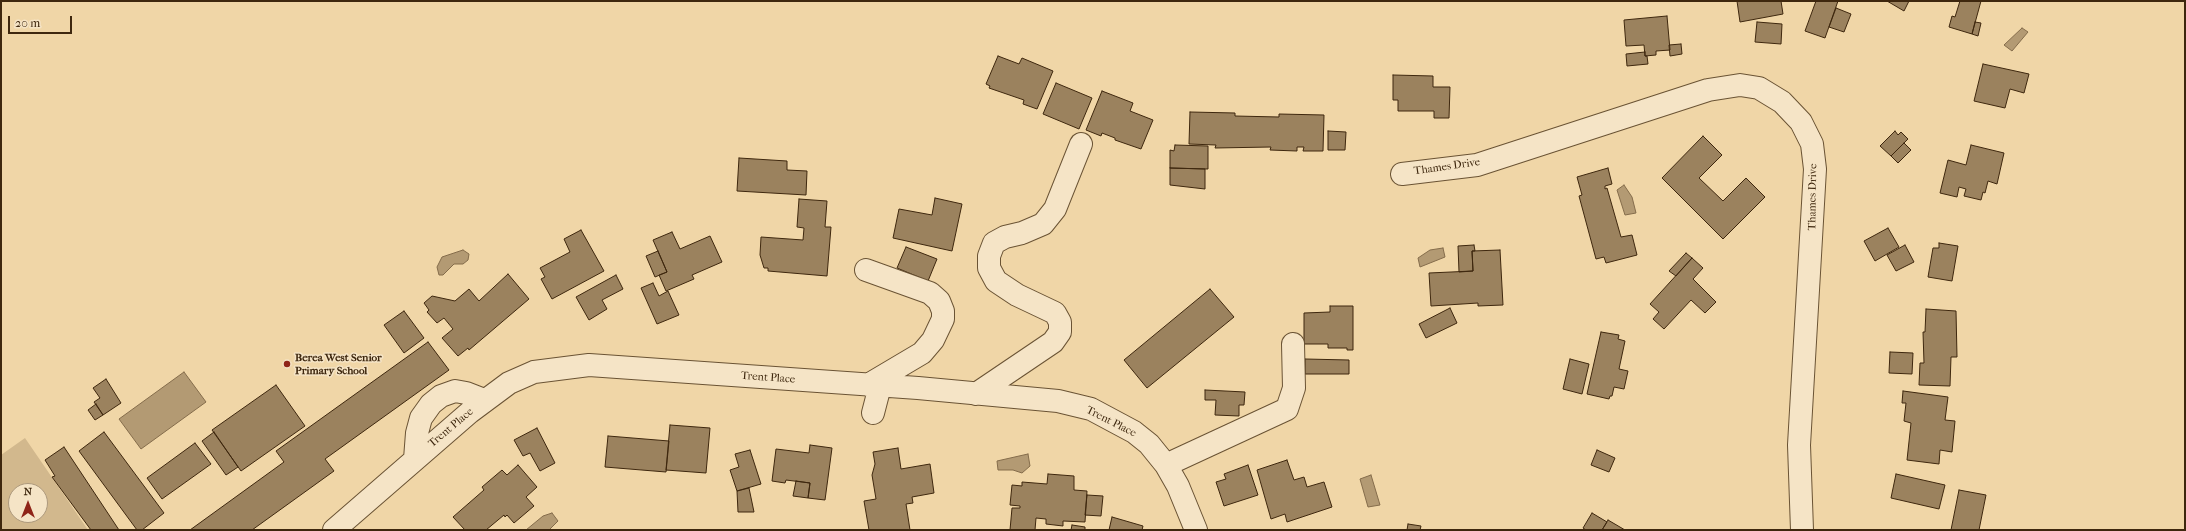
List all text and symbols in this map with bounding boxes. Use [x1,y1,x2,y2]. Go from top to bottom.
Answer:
scale bar [10,8,74,34]
text: 20 m [15,16,40,30]
street label: Thames Drive [1413,156,1481,178]
street label: Thames Drive [1806,164,1820,230]
place label: Berea West Senior Primary School [295,351,382,377]
marker: Berea West Senior Primary School [282,359,292,369]
street label: Trent Place [740,370,796,386]
street label: Trent Place [1084,404,1138,440]
street label: Trent Place [426,405,476,451]
north arrow [8,483,48,523]
text: N [24,485,32,498]

